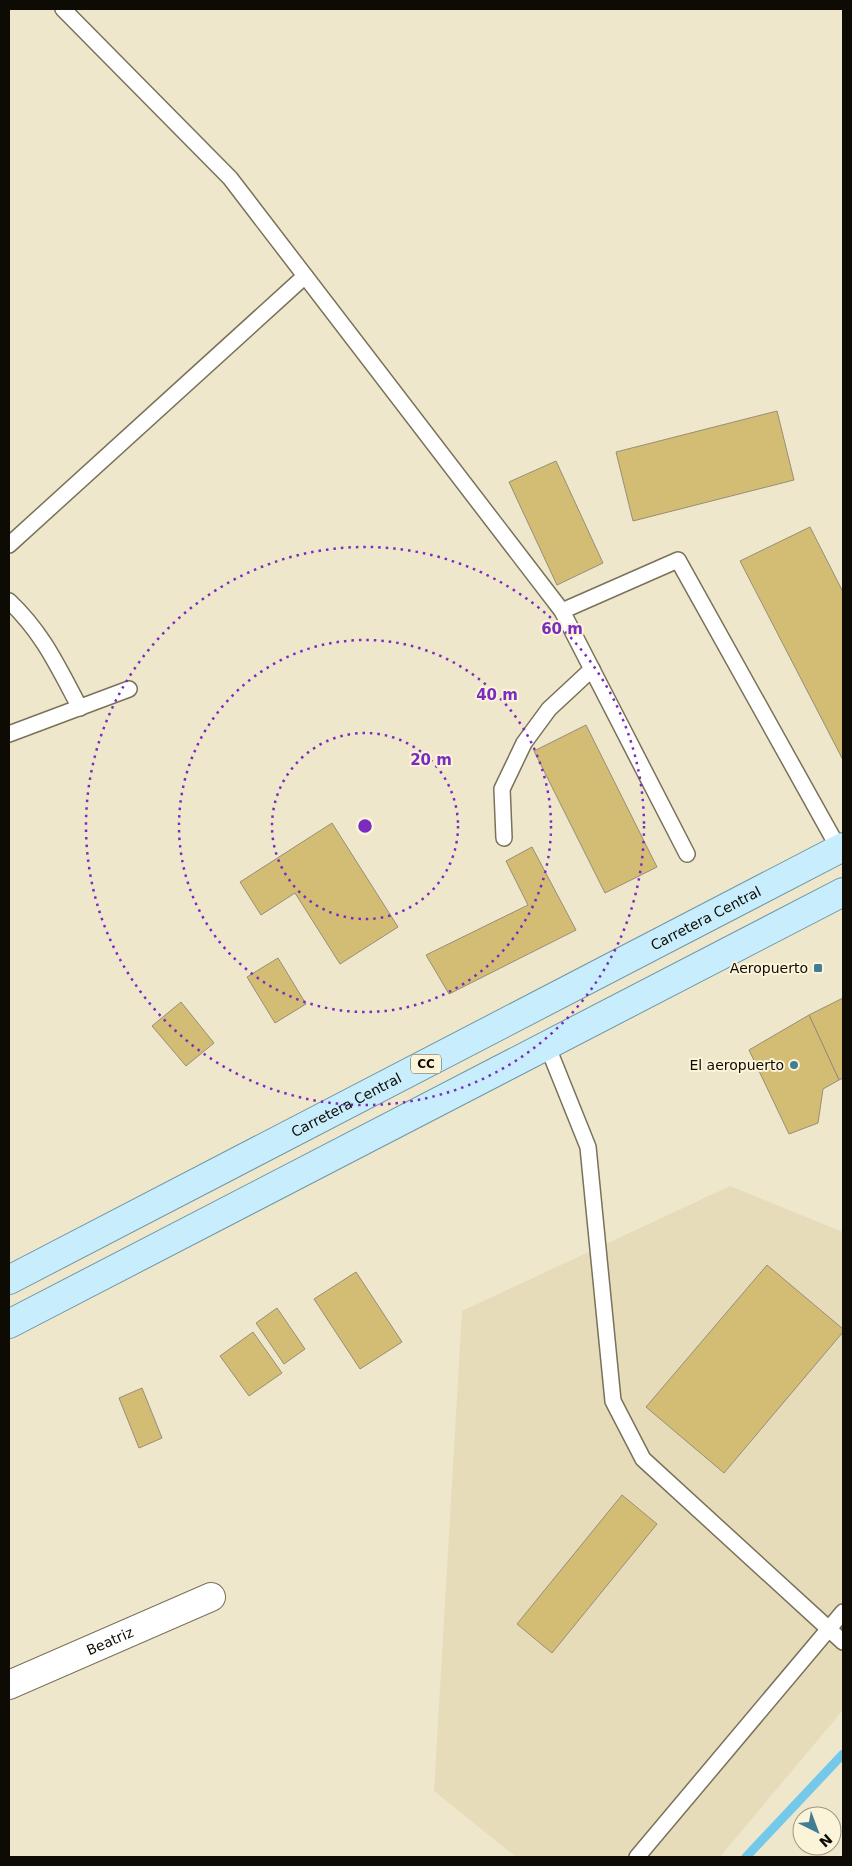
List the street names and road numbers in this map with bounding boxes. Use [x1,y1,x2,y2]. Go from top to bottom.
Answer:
street label: Carretera Central [648,883,763,953]
road number: CC [411,1054,441,1074]
street label: Carretera Central [288,1070,404,1140]
street label: Beatriz [84,1624,136,1658]

